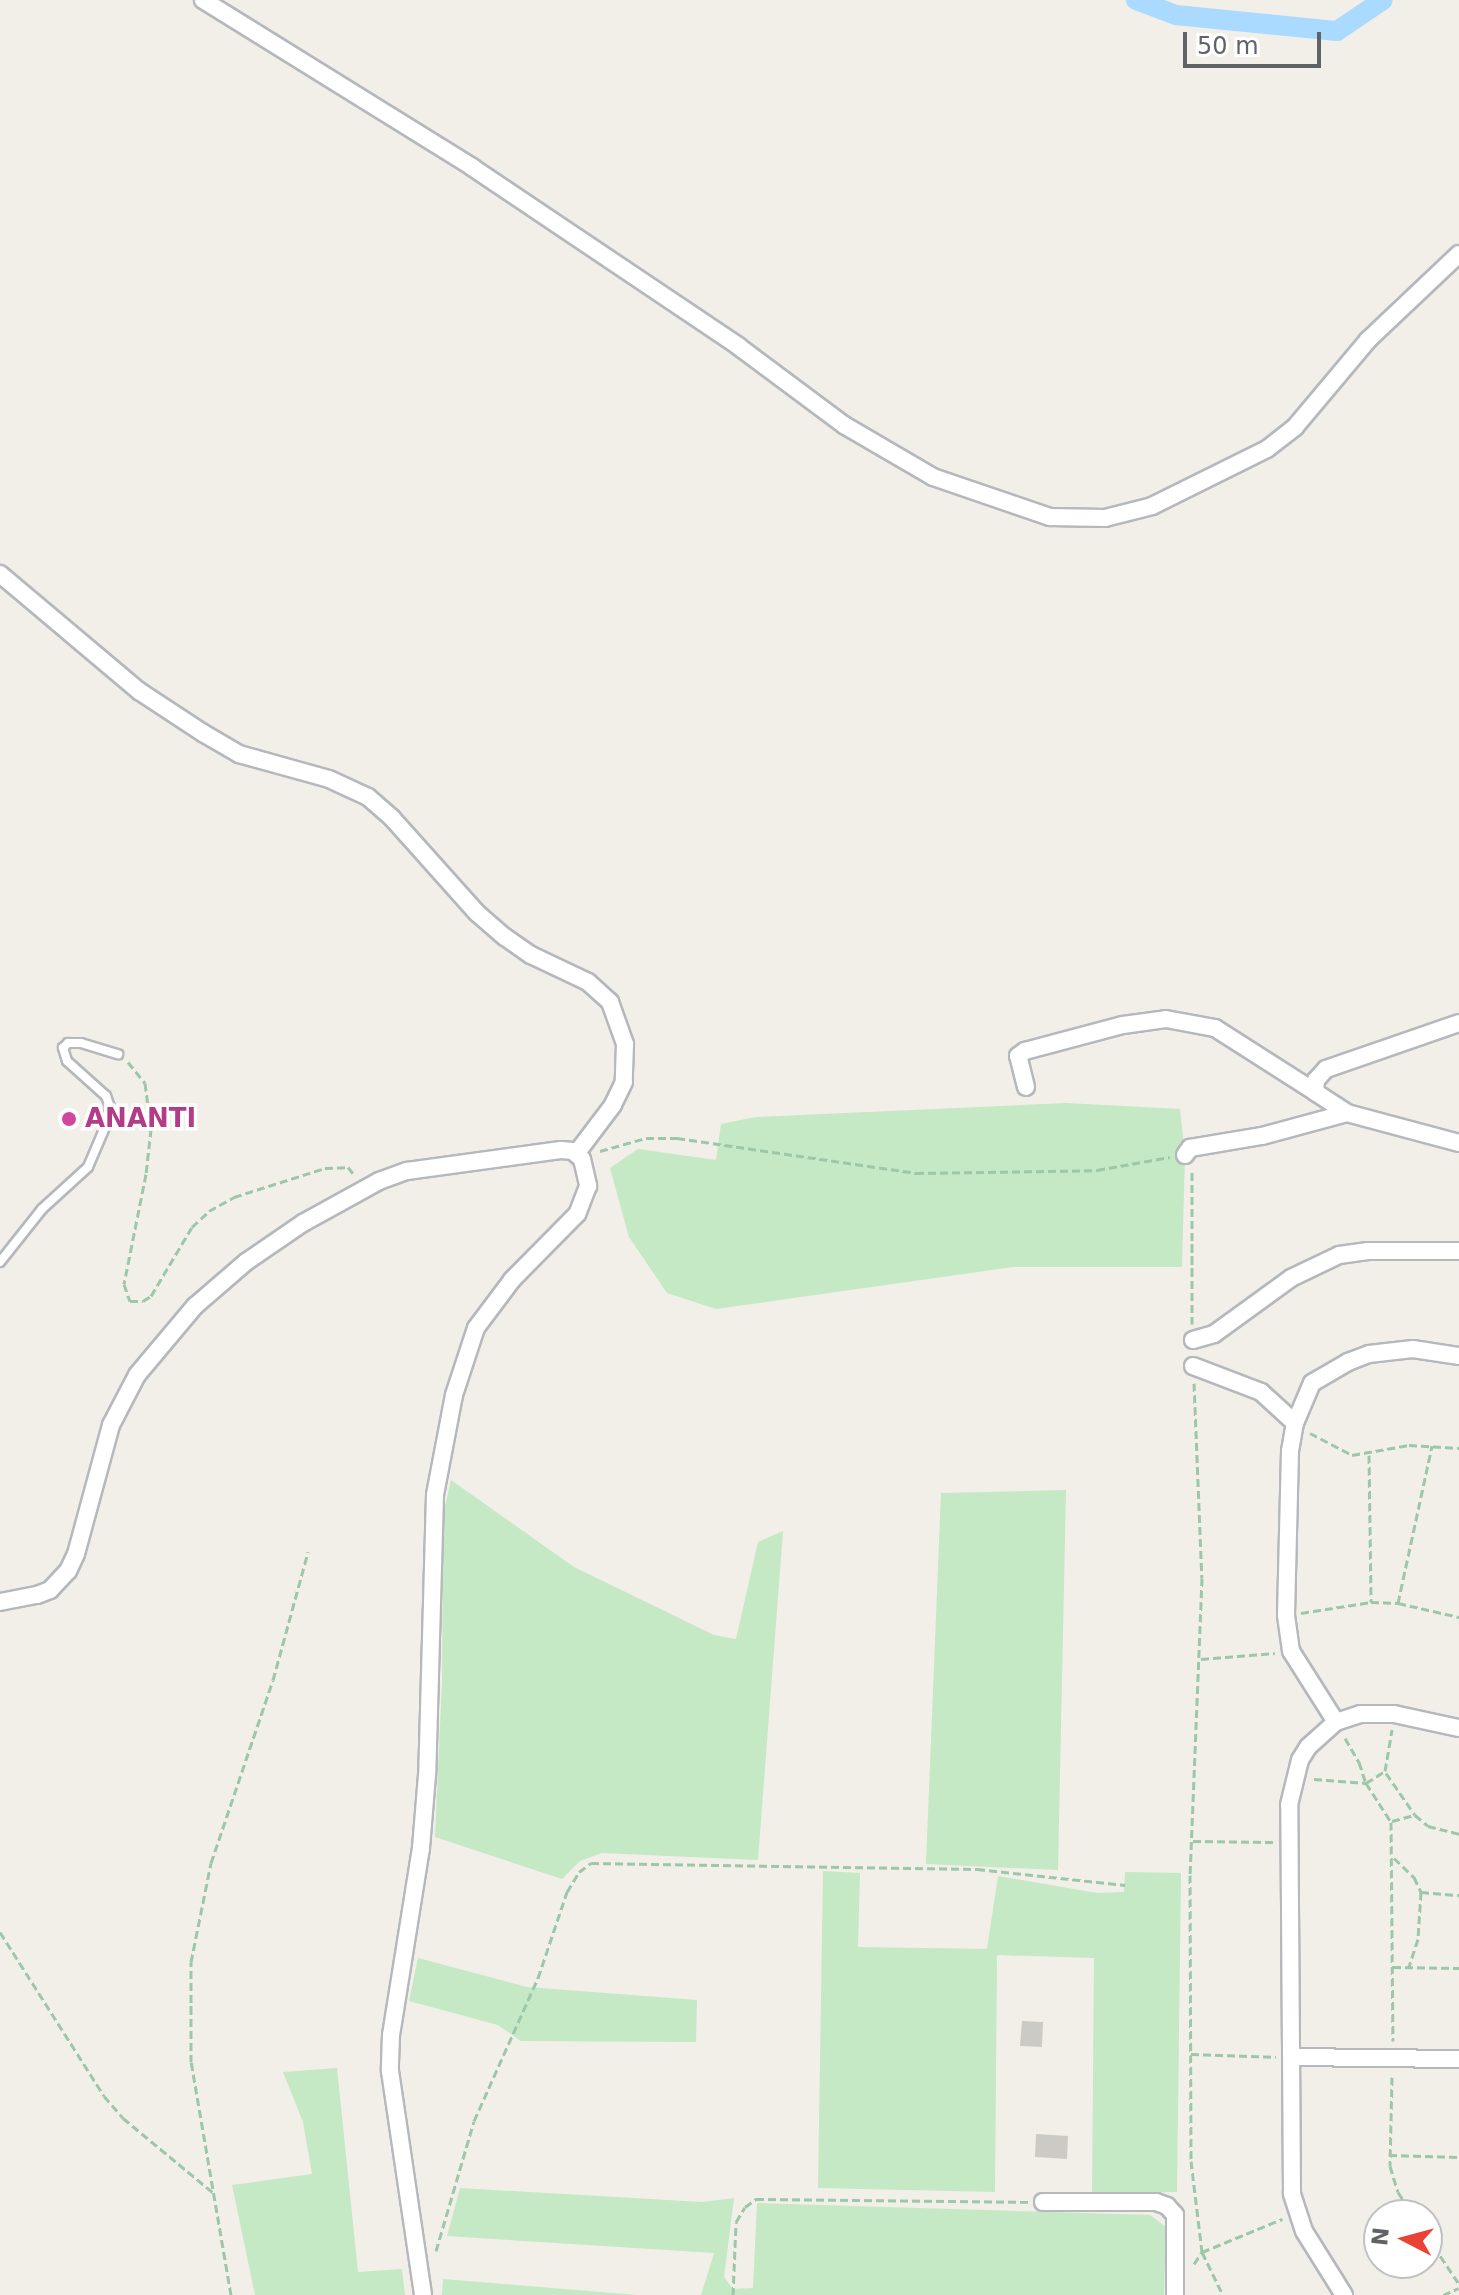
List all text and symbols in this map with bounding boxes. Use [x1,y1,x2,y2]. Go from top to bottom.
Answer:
scale bar [1187,16,1325,66]
text: 50 m [1197,32,1259,60]
place label: ΑΝΑΝΤΙ [85,1103,196,1135]
marker: ΑΝΑΝΤΙ [60,1110,78,1128]
north arrow [1363,2199,1443,2279]
text: N [1367,2226,1394,2247]

